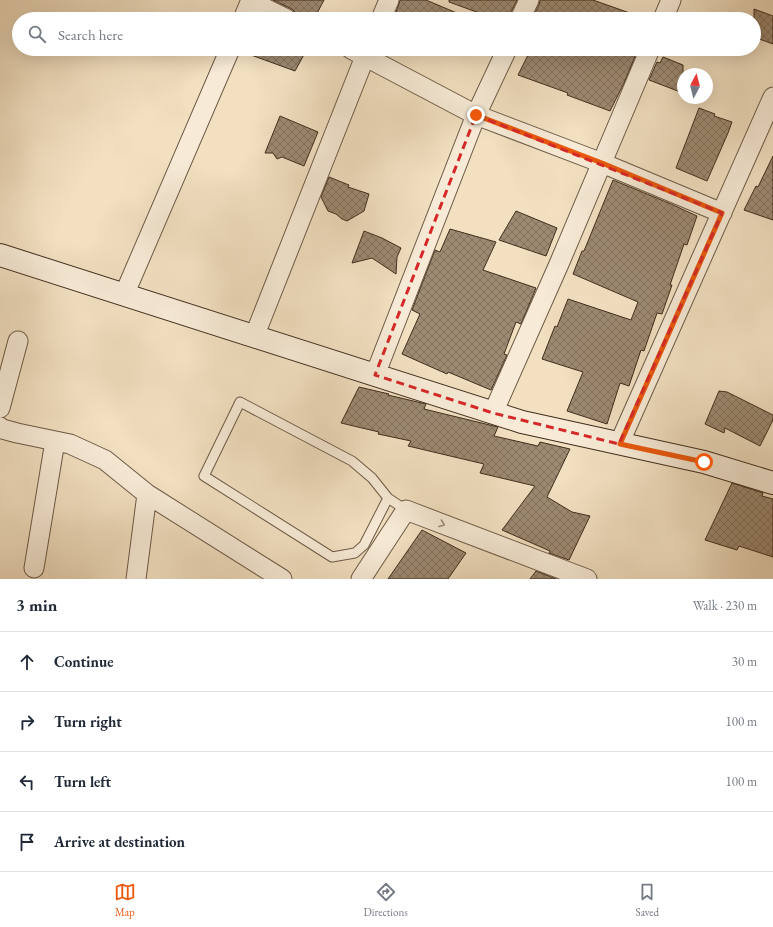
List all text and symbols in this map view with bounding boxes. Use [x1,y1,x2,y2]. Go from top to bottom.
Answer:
search box [12,12,761,56]
icon: search [26,23,48,45]
text: Search here [58,25,123,44]
north arrow [677,68,713,104]
route end [467,106,485,124]
route start [695,453,713,471]
one-way arrow [439,519,446,527]
text: 3 min [16,594,57,616]
text: Walk · 230 m [693,597,757,614]
icon: ahead [16,651,38,673]
text: Continue [54,652,114,671]
text: 30 m [732,653,757,670]
icon: right [16,711,38,733]
text: Turn right [54,712,122,731]
text: 100 m [726,713,757,730]
icon: left [16,771,38,793]
text: Turn left [54,772,111,791]
text: 100 m [726,773,757,790]
icon: arrive [16,831,38,853]
text: Arrive at destination [54,832,185,851]
tab: Map [114,881,136,919]
tab: Directions [364,881,408,919]
tab: Saved [636,881,659,919]

